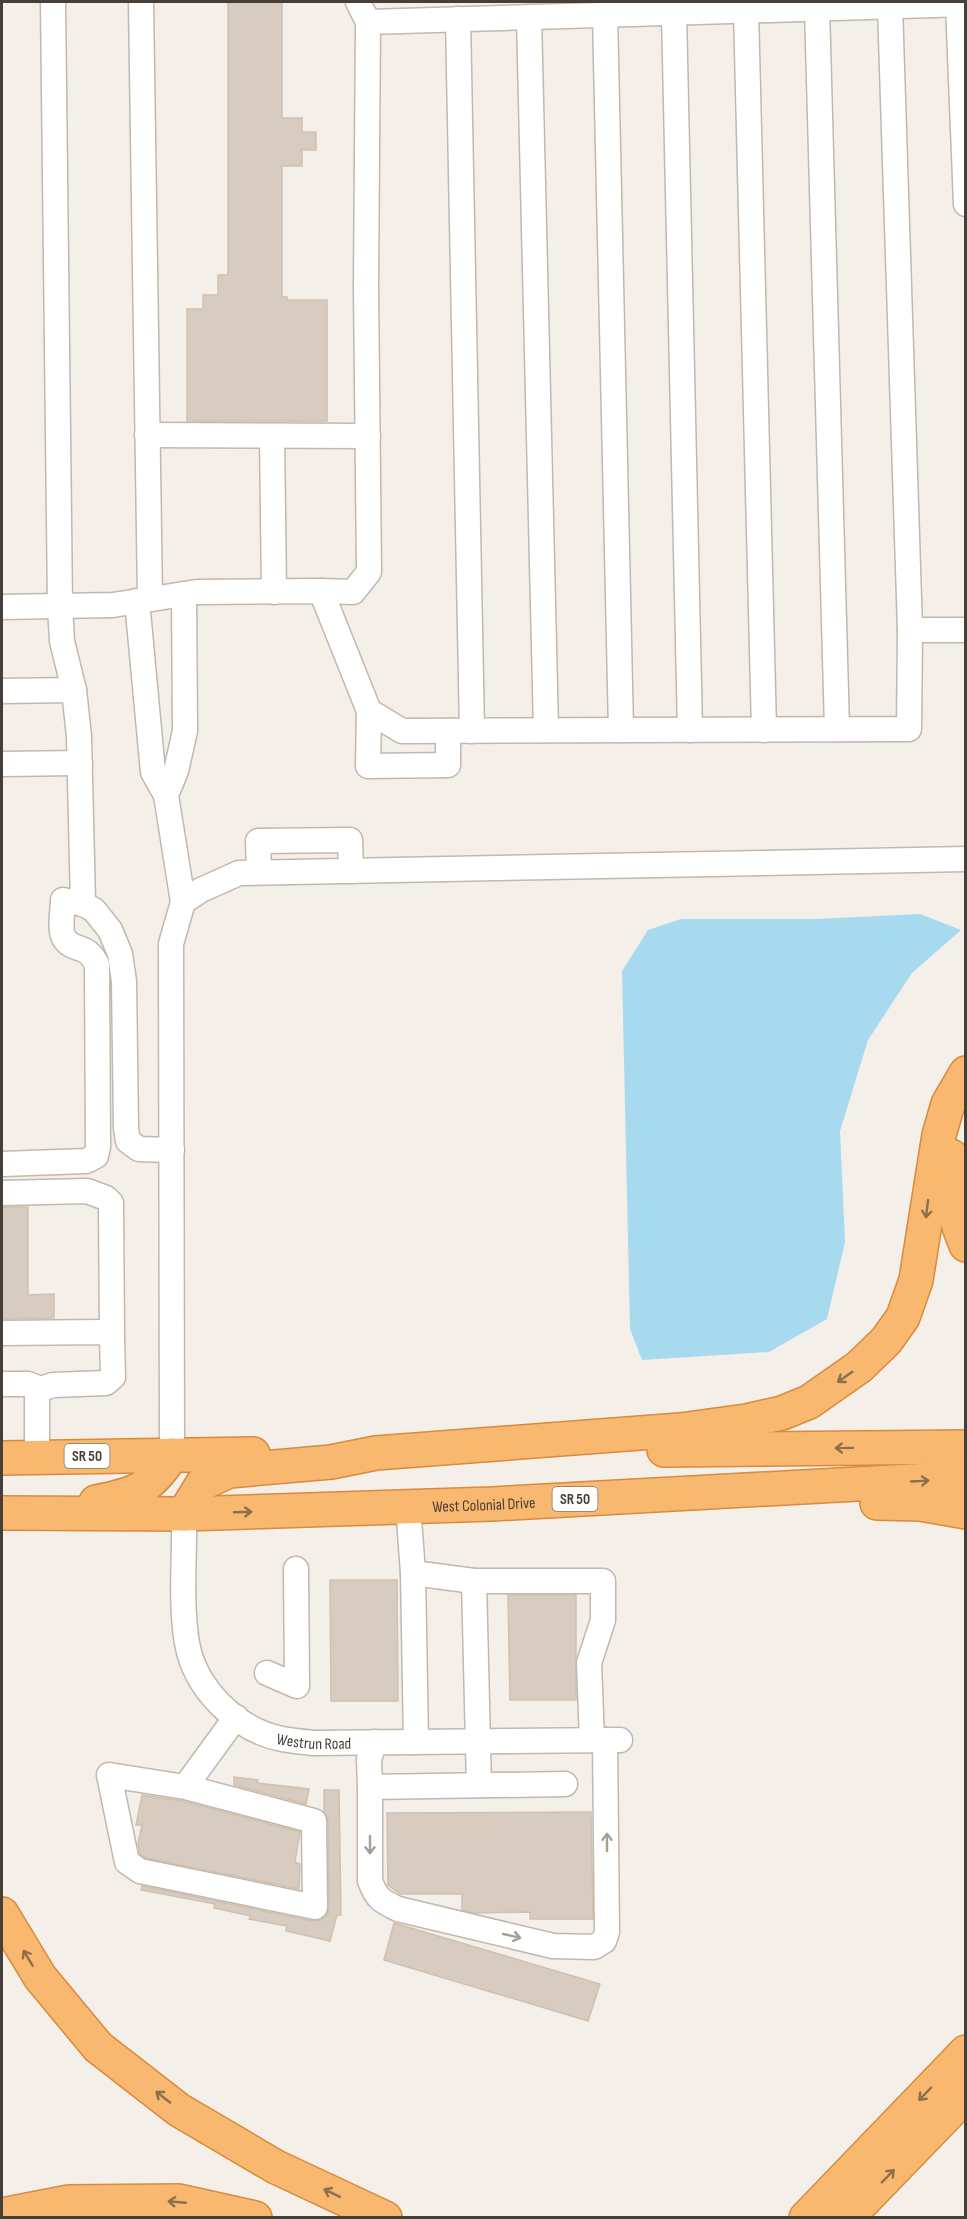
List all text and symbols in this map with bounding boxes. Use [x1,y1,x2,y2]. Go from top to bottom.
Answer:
one-way arrow [922,1199,933,1219]
one-way arrow [838,1371,854,1383]
one-way arrow [835,1442,855,1454]
road number: SR 50 [64,1444,110,1468]
one-way arrow [910,1475,930,1486]
road number: SR 50 [552,1487,598,1511]
street label: West Colonial Drive [432,1494,536,1517]
one-way arrow [232,1507,252,1518]
street label: Westrun Road [275,1730,351,1754]
one-way arrow [601,1832,613,1852]
one-way arrow [364,1835,376,1855]
one-way arrow [502,1931,521,1942]
one-way arrow [22,1950,34,1967]
one-way arrow [918,2087,932,2102]
one-way arrow [155,2091,171,2104]
one-way arrow [881,2168,895,2183]
one-way arrow [323,2187,342,2198]
one-way arrow [167,2196,187,2207]

